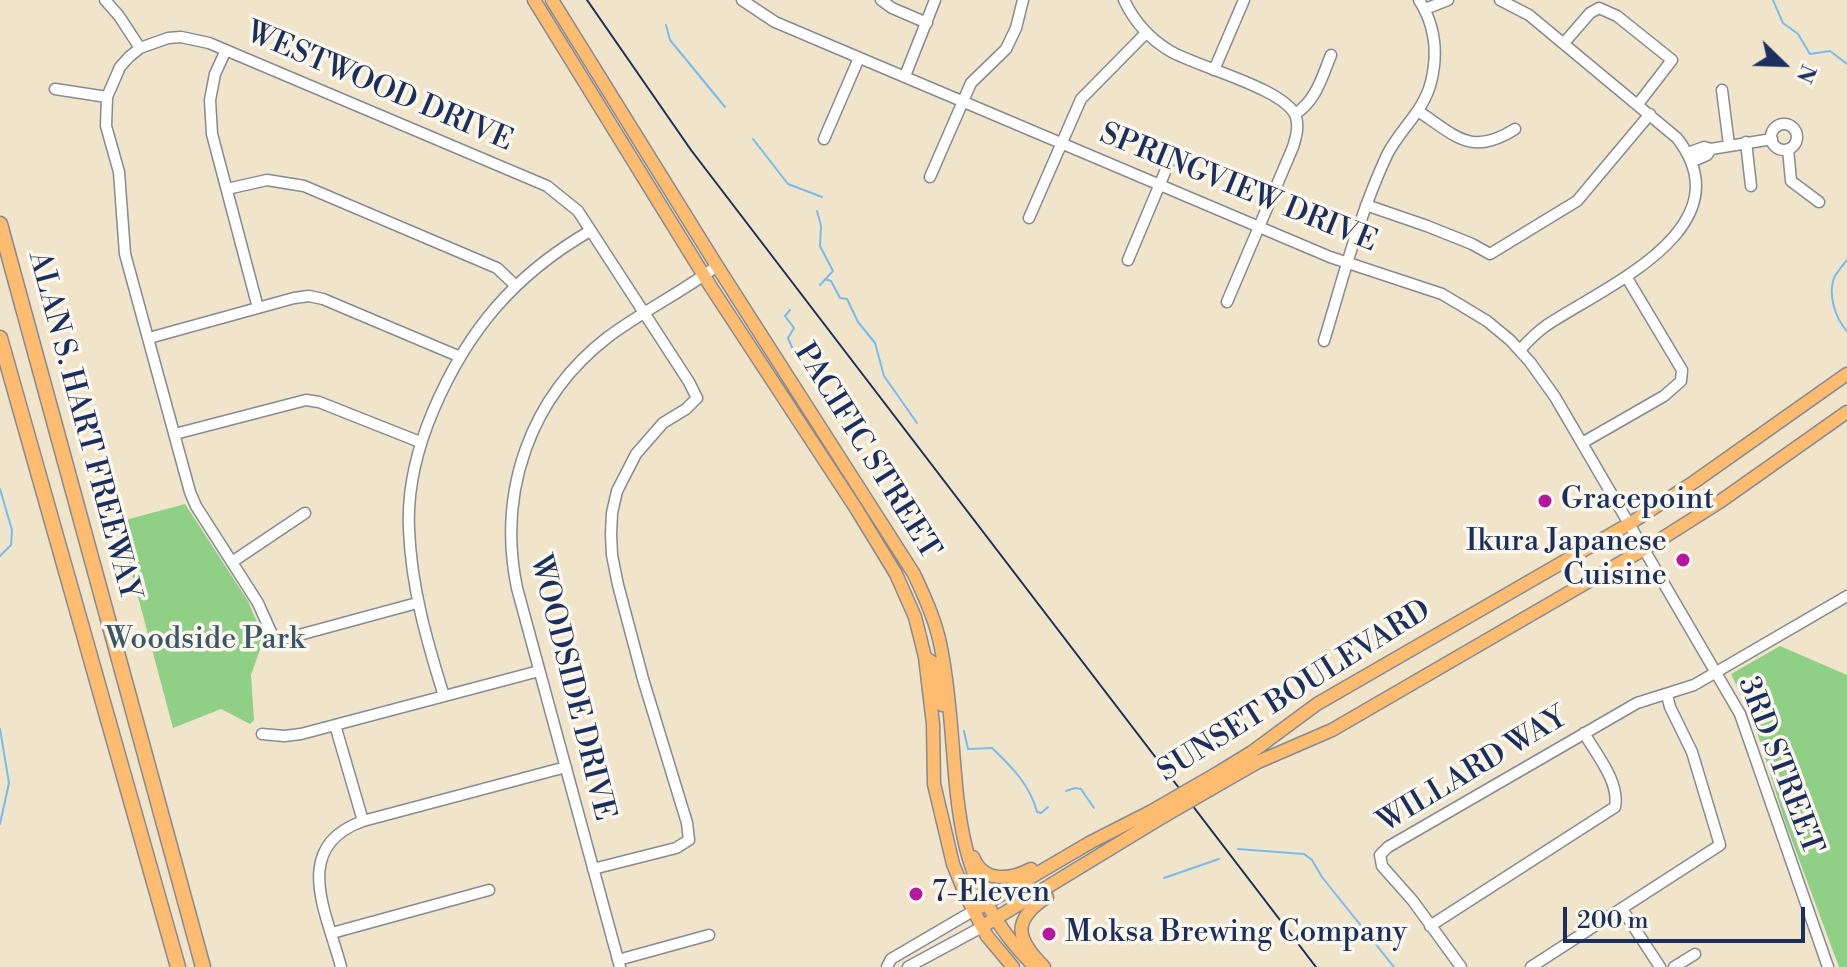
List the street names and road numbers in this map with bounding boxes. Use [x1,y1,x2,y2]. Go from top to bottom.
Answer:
street label: WESTWOOD DRIVE [240,16,518,160]
street label: SPRINGVIEW DRIVE [1094,117,1382,261]
street label: ALAN S. HART FREEWAY [19,248,147,604]
street label: PACIFIC STREET [785,337,947,567]
street label: WOODSIDE DRIVE [521,552,621,824]
street label: SUNSET BOULEVARD [1152,593,1438,791]
street label: 3RD STREET [1729,672,1829,860]
street label: WILLARD WAY [1372,700,1574,842]

